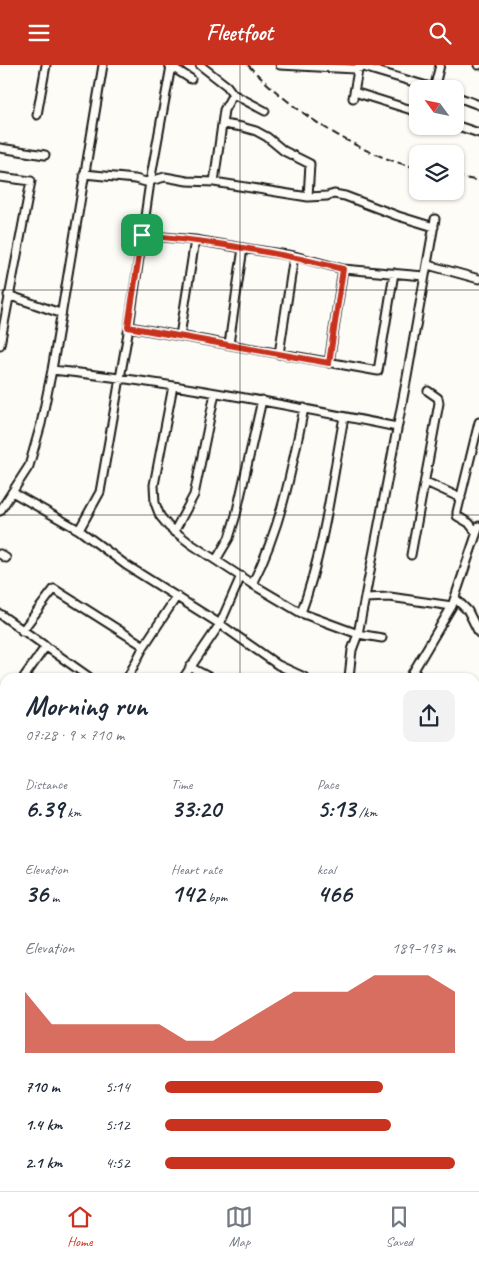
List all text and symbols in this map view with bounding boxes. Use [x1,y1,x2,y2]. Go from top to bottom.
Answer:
icon: menu [25,19,53,47]
text: Fleetfoot [206,19,273,47]
icon: search [426,19,454,47]
north arrow [409,80,464,135]
map controls [409,80,464,200]
button: layers [409,145,464,200]
pin [121,214,163,256]
icon: arrive [128,221,156,249]
text: Morning run [25,688,147,723]
button: share [403,690,455,742]
text: 07:28 · 9 × 710 m [25,725,124,745]
text: Distance [25,776,67,793]
text: Time [171,776,192,793]
text: Pace [317,776,339,793]
text: 6.39 [25,793,64,825]
text: 33:20 [171,793,221,825]
text: 5:13 [317,793,355,825]
text: km [64,804,81,821]
text: /km [355,804,377,821]
text: Elevation [25,861,68,878]
text: Heart rate [171,861,222,878]
text: kcal [317,861,336,878]
text: 36 [25,878,48,910]
text: 142 [171,878,205,910]
text: 466 [317,878,352,910]
text: m [48,889,59,906]
text: bpm [205,889,227,906]
text: Elevation [25,938,74,958]
text: 189–193 m [392,938,455,958]
text: 710 m [25,1077,60,1097]
text: 5:14 [105,1077,130,1097]
text: 1.4 km [25,1115,62,1135]
text: 5:12 [105,1115,130,1135]
text: 2.1 km [25,1153,62,1173]
text: 4:52 [105,1153,130,1173]
tab: Home [66,1203,94,1250]
tab: Map [225,1203,253,1250]
tab: Saved [385,1203,413,1250]

